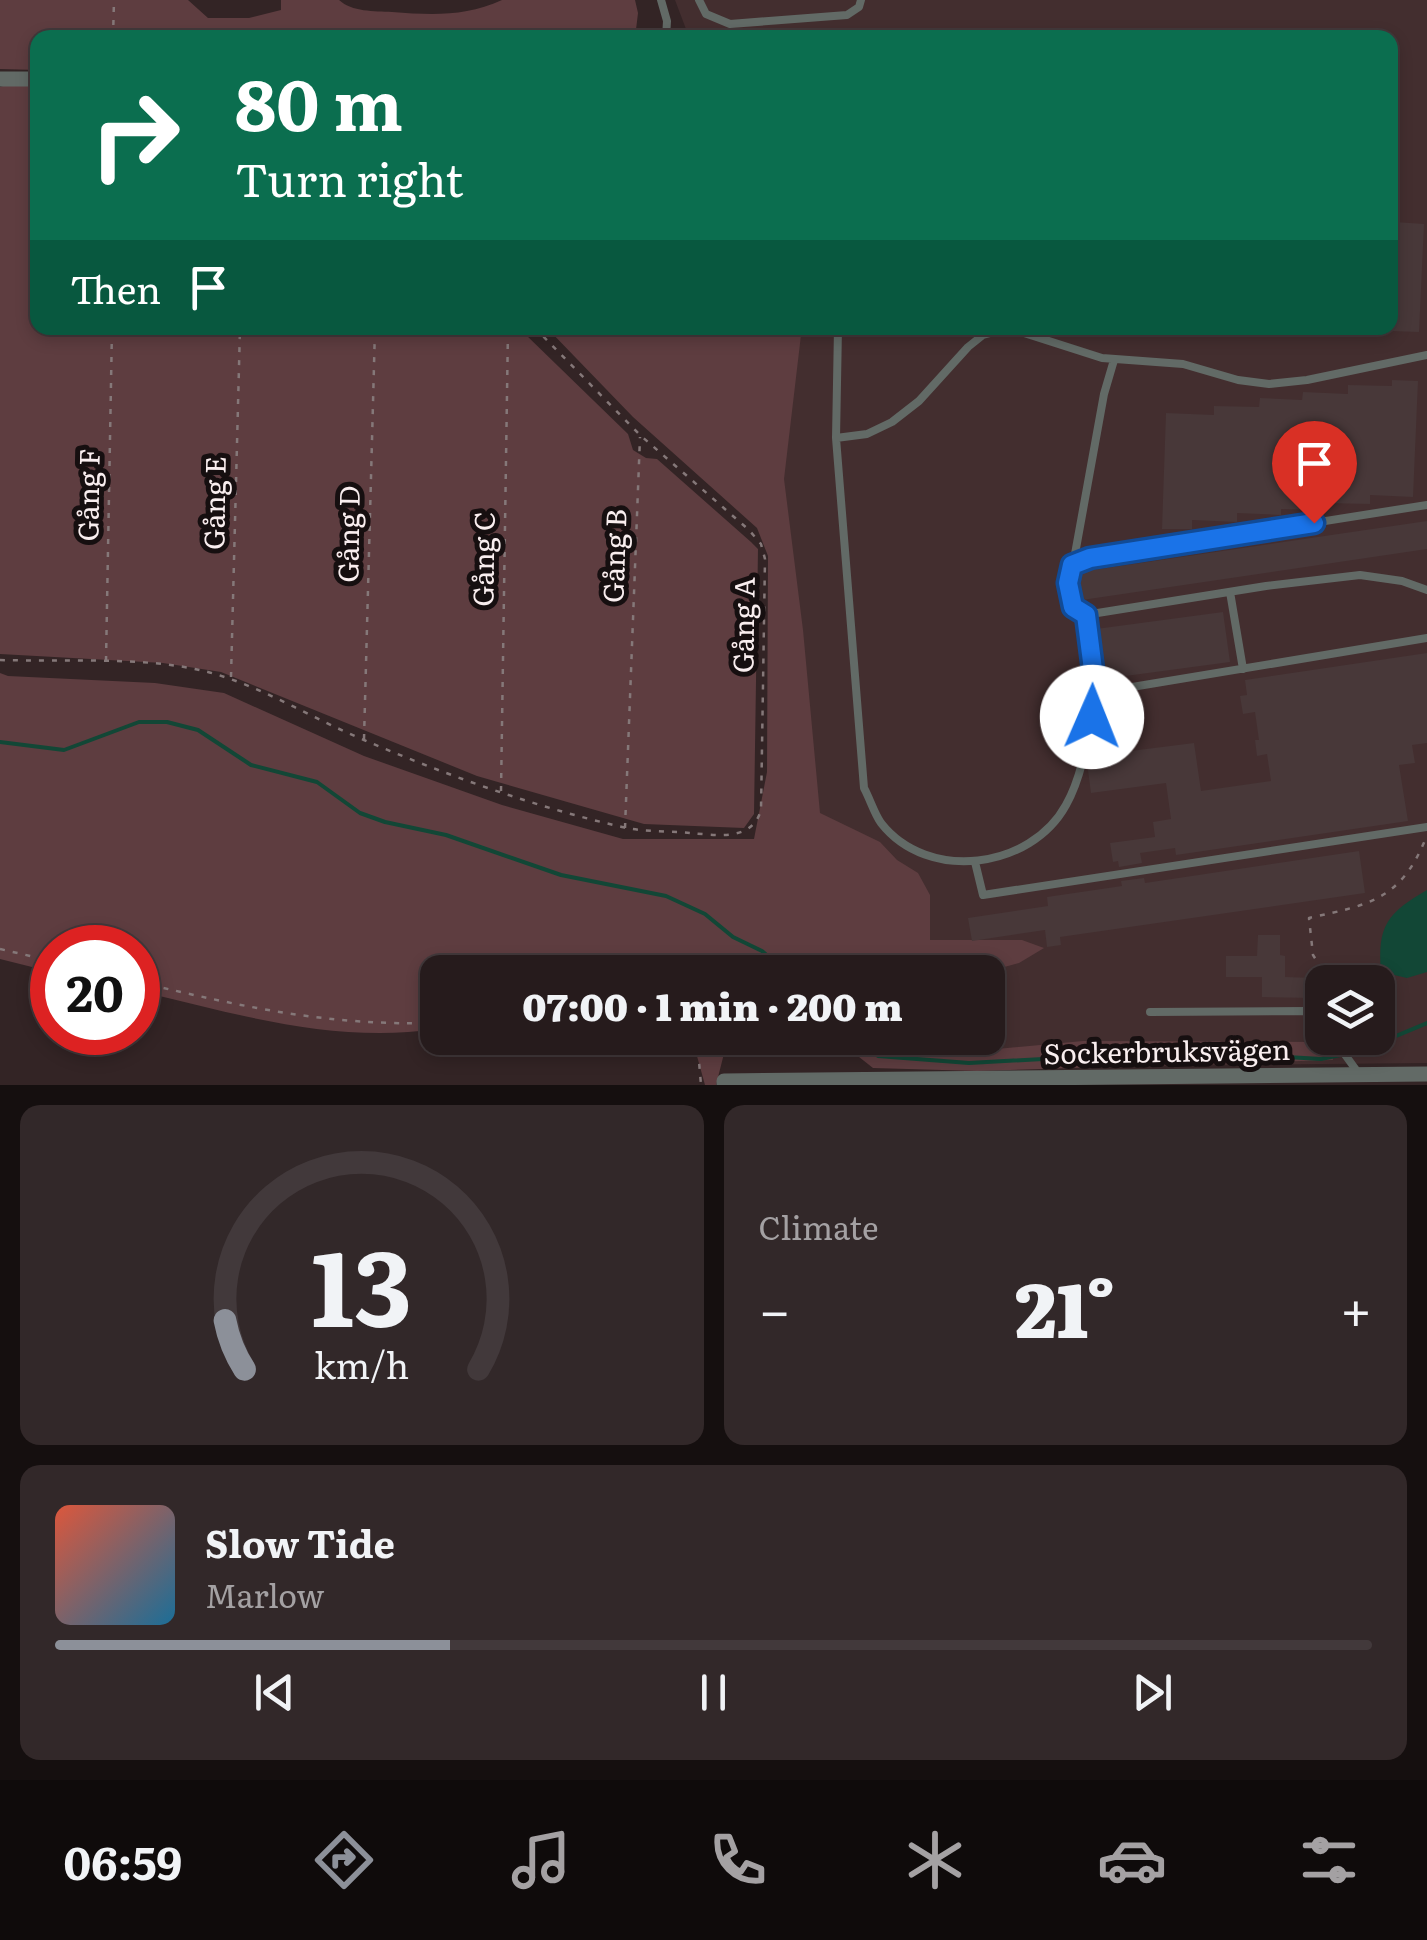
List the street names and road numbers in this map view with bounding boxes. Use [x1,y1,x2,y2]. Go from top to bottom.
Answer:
street label: Gång F [65,448,109,542]
street label: Gång E [191,456,235,550]
street label: Gång D [325,485,369,583]
street label: Gång B [590,508,636,604]
street label: Gång C [460,511,504,607]
street label: Gång A [720,576,764,673]
street label: Sockerbruksvägen [1043,1027,1291,1073]

